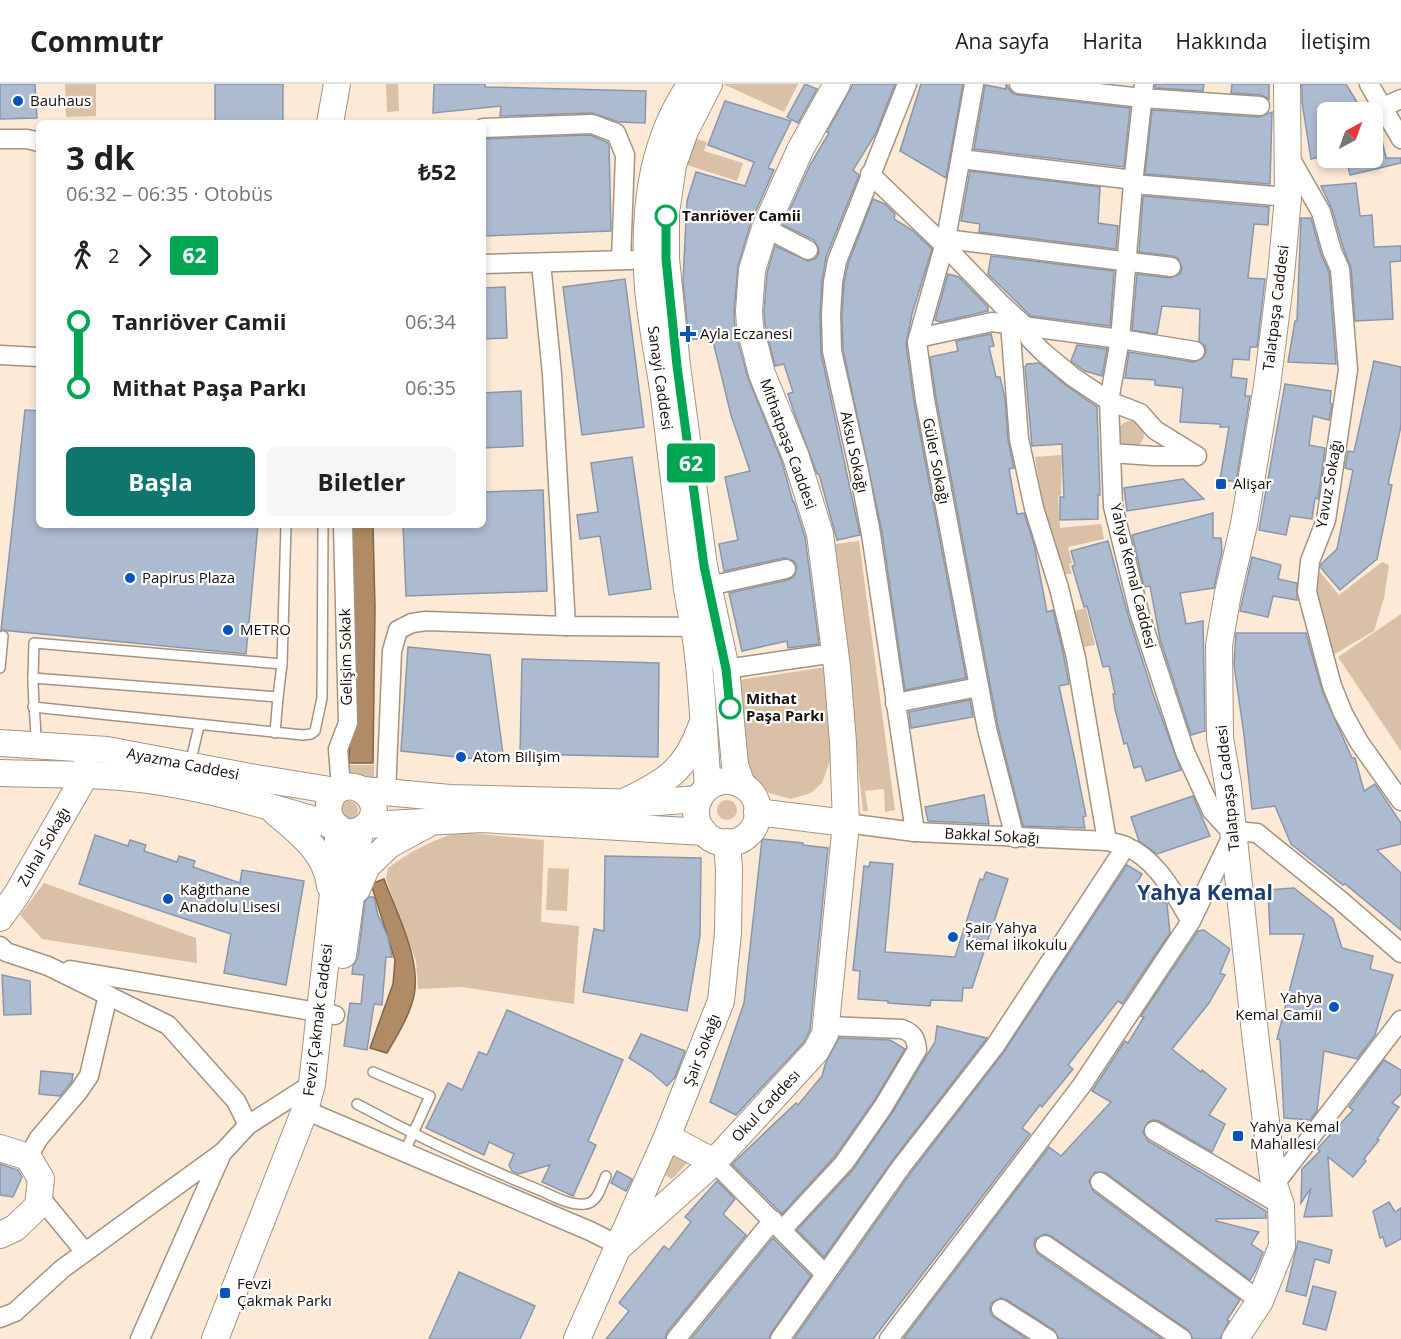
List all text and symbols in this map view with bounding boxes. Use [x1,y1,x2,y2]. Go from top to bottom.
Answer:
text: Commutr [30,22,163,60]
text: Ana sayfa [955,27,1049,55]
text: Harita [1082,27,1143,55]
text: Hakkında [1176,27,1268,55]
text: İletişim [1301,27,1371,55]
place label: Bauhaus [30,90,91,110]
marker: Bauhaus [11,94,25,108]
north arrow [1317,102,1383,168]
map controls [1317,102,1383,168]
text: 3 dk [66,135,135,180]
text: ₺52 [418,156,456,186]
text: 06:32 – 06:35 · Otobüs [66,180,273,207]
marker: Tanriöver Camii [655,205,677,227]
place label: Tanriöver Camii [682,205,801,225]
icon: walk [66,239,99,272]
icon: forward [128,239,161,272]
text: 62 [182,241,206,269]
text: 2 [108,242,119,269]
street label: Talatpaşa Caddesi [1257,244,1293,372]
text: Tanriöver Camii [112,306,286,336]
text: 06:34 [405,308,456,335]
place label: Ayla Eczanesi [700,323,792,343]
street label: Sanayi Caddesi [644,325,678,431]
marker: Ayla Eczanesi [681,327,695,341]
text: Mithat Paşa Parkı [112,372,307,402]
text: 06:35 [405,374,456,401]
street label: Mithatpaşa Caddesi [756,375,822,512]
street label: Aksu Sokağı [837,409,873,494]
street label: Güler Sokağı [919,416,955,506]
street label: Yavuz Sokağı [1310,438,1346,530]
line badge: 62 [664,444,718,482]
button: Başla [66,447,255,516]
button: Biletler [267,447,456,516]
text: 62 [679,449,703,477]
place label: Alişar [1233,473,1272,493]
marker: Alişar [1214,477,1228,491]
street label: Yahya Kemal Caddesi [1106,501,1162,650]
place label: Papirus Plaza [142,567,235,587]
marker: Papirus Plaza [123,571,137,585]
street label: Gelişim Sokak [334,608,356,706]
place label: METRO [240,619,291,639]
marker: METRO [221,623,235,637]
place label: Mithat Paşa Parkı [746,688,824,725]
marker: Mithat Paşa Parkı [719,697,741,719]
street label: Talatpaşa Caddesi [1210,724,1244,852]
street label: Ayazma Caddesi [125,742,241,784]
place label: Atom Bilişim [473,746,561,766]
marker: Atom Bilişim [454,750,468,764]
street label: Zuhal Sokağı [12,803,74,890]
street label: Bakkal Sokağı [944,823,1040,847]
district label: Yahya Kemal [1137,878,1273,906]
place label: Kağıthane Anadolu Lisesi [180,879,280,916]
marker: Kağıthane Anadolu Lisesi [161,892,175,906]
place label: Şair Yahya Kemal İlkokulu [965,917,1067,954]
marker: Şair Yahya Kemal İlkokulu [946,930,960,944]
street label: Fevzi Çakmak Caddesi [298,942,336,1097]
place label: Yahya Kemal Camii [1235,987,1322,1024]
marker: Yahya Kemal Camii [1327,1000,1341,1014]
street label: Şair Sokağı [678,1011,724,1089]
street label: Okul Caddesı [727,1065,804,1146]
place label: Yahya Kemal Mahallesi [1250,1116,1339,1153]
marker: Yahya Kemal Mahallesi [1231,1129,1245,1143]
place label: Fevzi Çakmak Parkı [237,1273,332,1310]
marker: Fevzi Çakmak Parkı [218,1286,232,1300]

